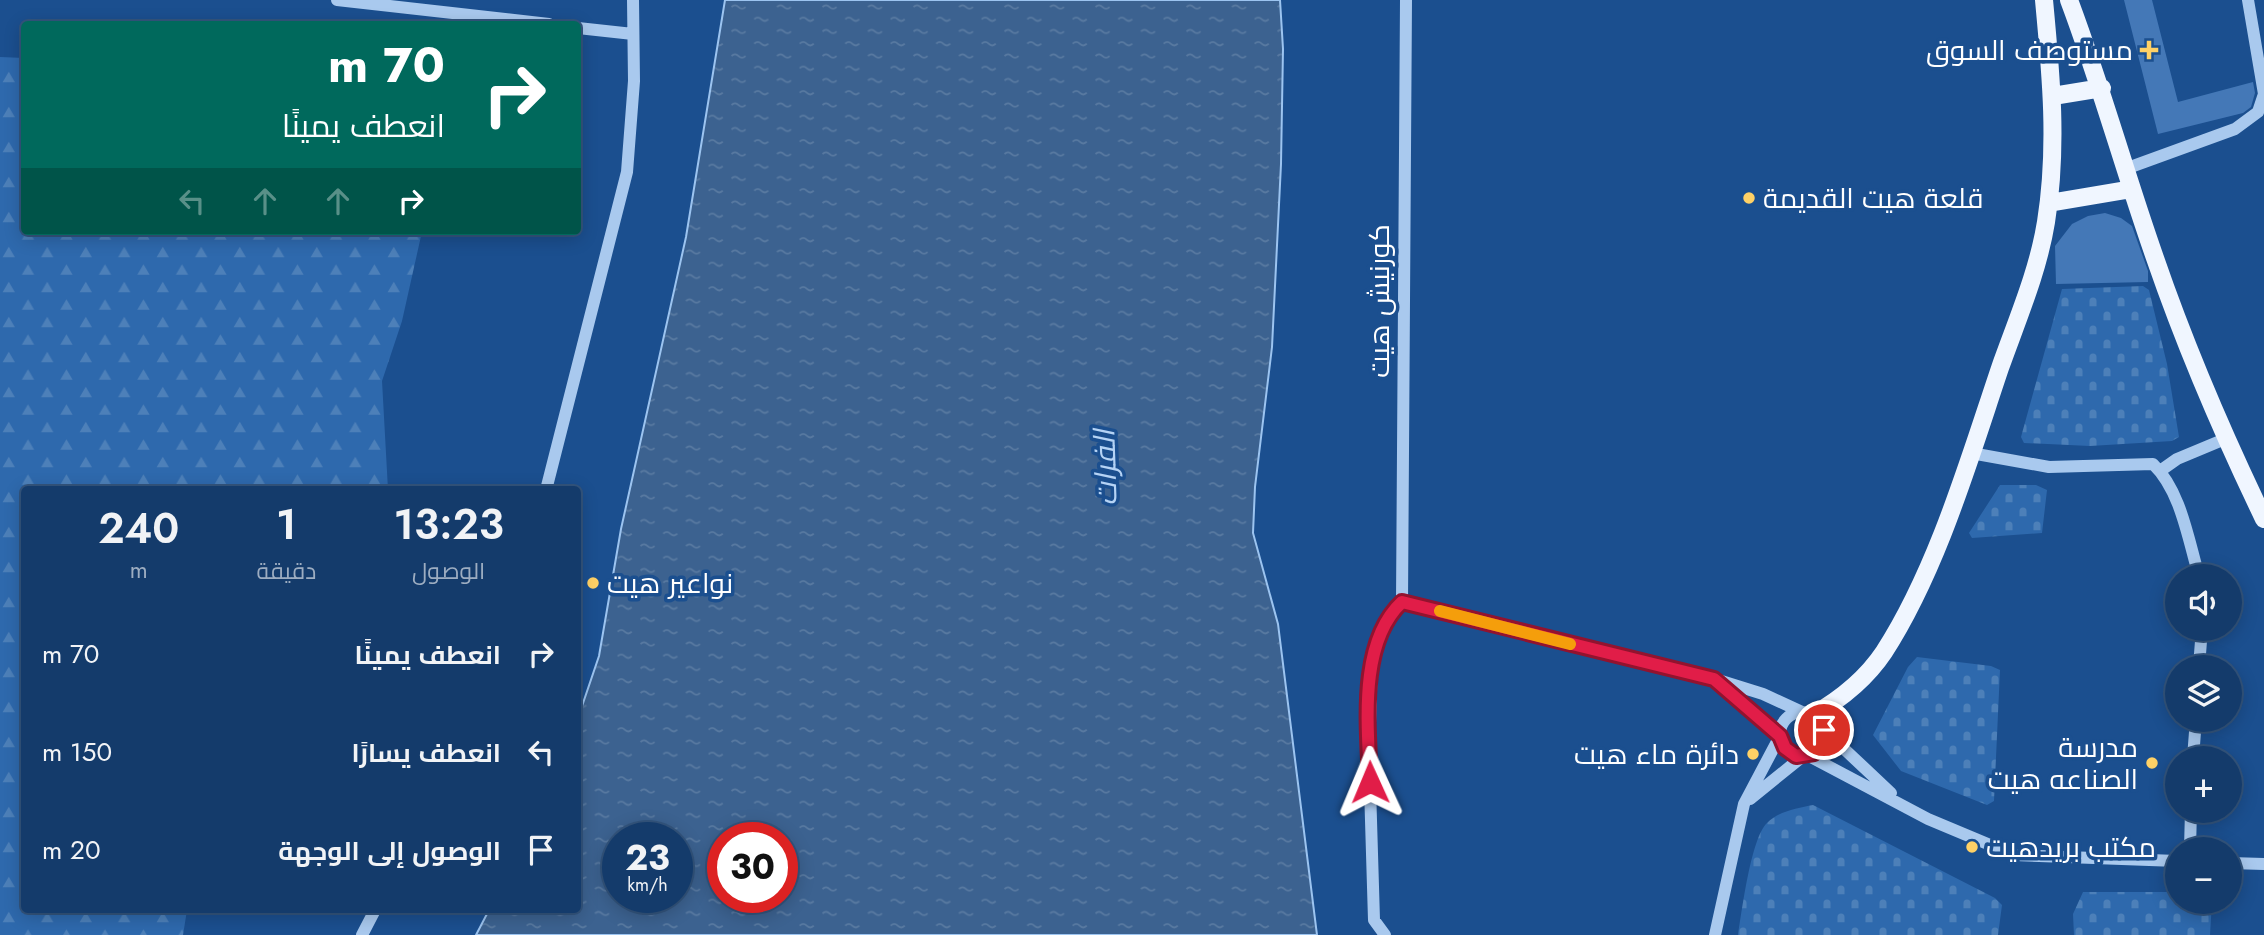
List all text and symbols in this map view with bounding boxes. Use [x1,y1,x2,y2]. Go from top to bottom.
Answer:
text: 70 m [328,30,445,100]
place label: مستوصف السوق [1926,30,2133,71]
marker: مستوصف السوق [2139,40,2159,60]
icon: right [469,49,560,140]
text: انعطف يمينًا [282,103,445,149]
place label: قلعة هيت القديمة [1763,178,1983,219]
icon: left [173,182,211,220]
icon: ahead [246,182,284,220]
icon: ahead [319,182,357,220]
icon: right [392,182,430,220]
marker: قلعة هيت القديمة [1741,190,1757,206]
street label: كورنيش هيت [1359,224,1400,378]
water label: الفرات [1082,426,1128,507]
text: 1 [276,494,297,555]
text: 13:23 [393,494,504,555]
text: 240 [98,498,179,559]
text: m [130,553,148,587]
text: دقيقة [257,554,316,588]
text: الوصول [412,554,485,588]
place label: نواعير هيت [607,563,733,604]
map controls [2165,564,2242,914]
button: sound [2165,564,2242,641]
marker: نواعير هيت [585,575,601,591]
text: 70 m [42,635,99,673]
icon: right [522,635,560,673]
text: انعطف يمينًا [355,636,501,674]
button: layers [2165,655,2242,732]
pin [1794,700,1854,760]
icon: arrive [1805,711,1843,749]
place label: مدرسة الصناعه هيت [1988,727,2138,800]
text: 150 m [42,733,112,771]
icon: left [522,733,560,771]
text: انعطف يسارًا [351,734,501,772]
place label: دائرة ماء هيت [1574,734,1739,775]
position arrow [1333,745,1407,819]
marker: دائرة ماء هيت [1745,746,1761,762]
button: + [2165,746,2242,823]
marker: مدرسة الصناعه هيت [2144,755,2160,771]
speed limit sign: 30 [707,822,798,913]
place label: مكتب بريدهيت [1986,827,2156,868]
text: 20 m [42,831,101,869]
icon: arrive [522,831,560,869]
text: الوصول إلى الوجهة [278,832,501,870]
text: 23 [625,833,670,883]
button: − [2165,837,2242,914]
marker: مكتب بريدهيت [1964,839,1980,855]
text: km/h [627,872,668,898]

